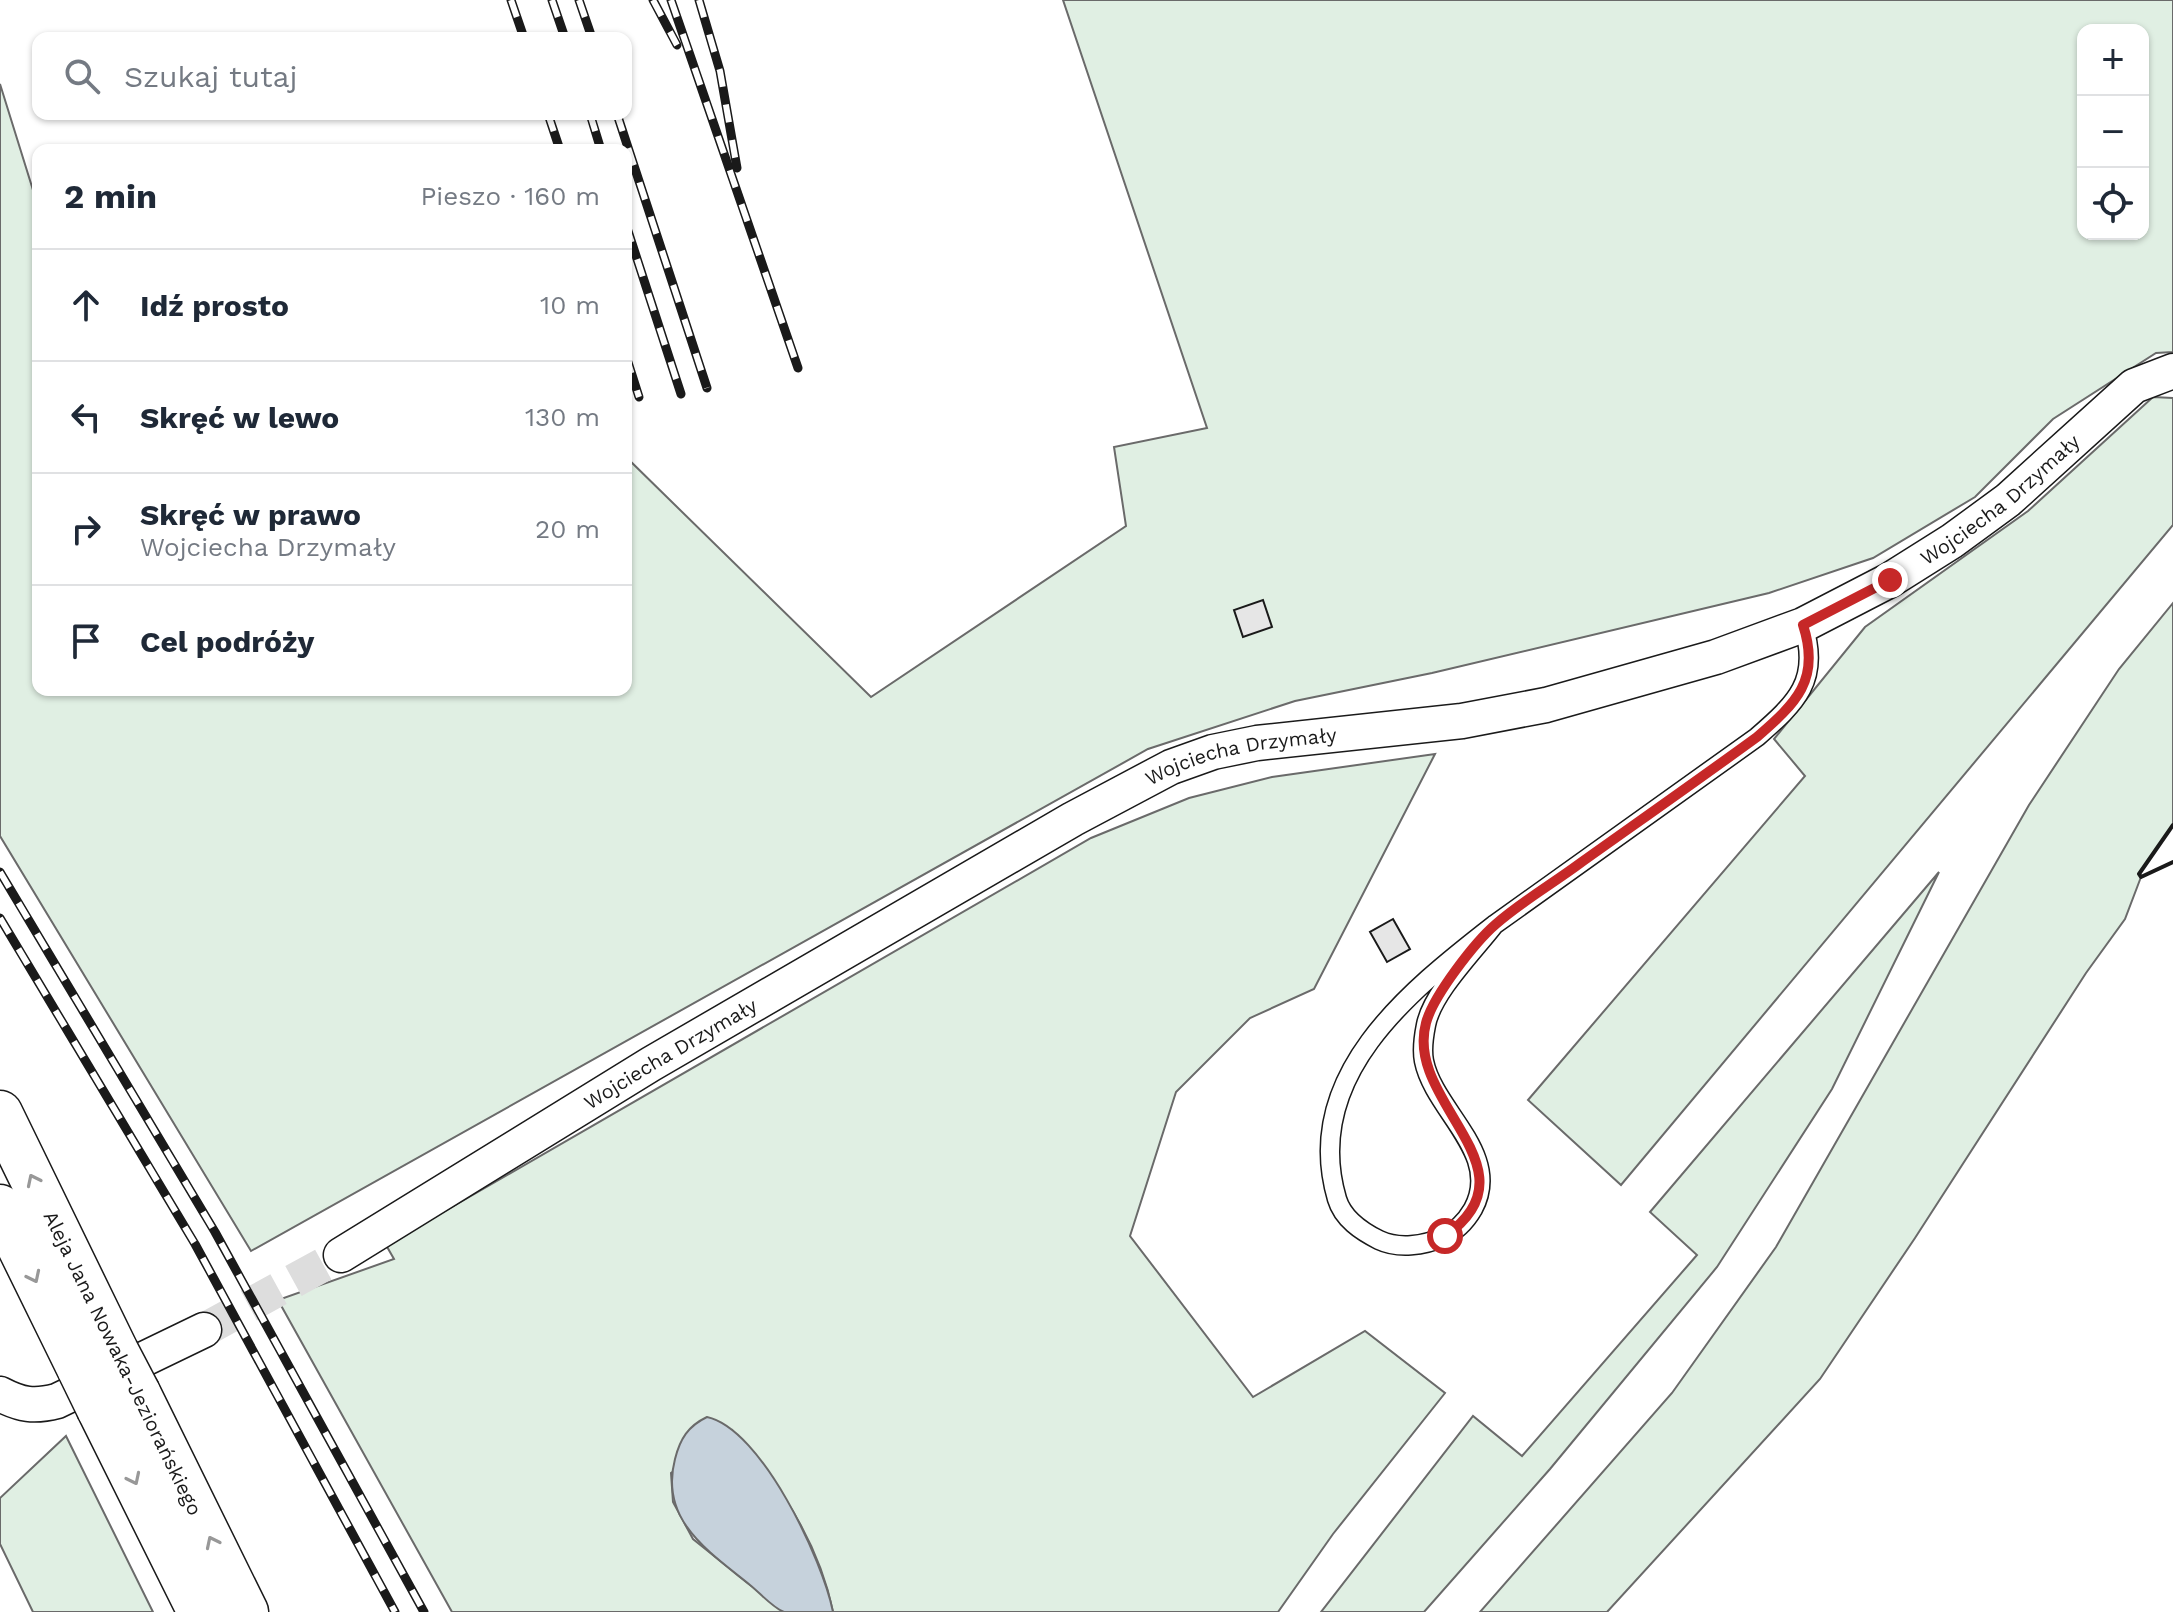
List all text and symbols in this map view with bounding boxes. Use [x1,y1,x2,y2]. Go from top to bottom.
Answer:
map controls [2077,24,2149,240]
button: + [2077,24,2149,96]
search box [32,32,632,120]
icon: search [60,54,104,98]
text: Szukaj tutaj [124,59,298,94]
button: − [2077,96,2149,168]
button: locate [2077,168,2149,240]
text: 2 min [64,176,157,216]
text: Pieszo · 160 m [420,181,600,211]
icon: ahead [64,283,108,327]
text: Idź prosto [140,288,289,323]
text: 10 m [540,290,600,320]
icon: left [64,395,108,439]
text: Skręć w lewo [140,400,339,435]
text: 130 m [525,402,600,432]
street label: Wojciecha Drzymały [1916,429,2085,570]
text: Skręć w prawo [140,497,361,532]
icon: right [64,507,108,551]
text: 20 m [535,514,600,544]
text: Wojciecha Drzymały [140,532,396,562]
route end [1872,562,1908,598]
icon: arrive [64,619,108,663]
text: Cel podróży [140,624,314,659]
street label: Wojciecha Drzymały [1141,722,1338,790]
street label: Wojciecha Drzymały [580,993,762,1114]
one-way arrow [27,1174,43,1188]
street label: Aleja Jana Nowaka-Jeziorańskiego [39,1207,207,1519]
route start [1427,1218,1463,1254]
one-way arrow [25,1269,40,1284]
one-way arrow [124,1471,140,1485]
one-way arrow [206,1536,222,1550]

